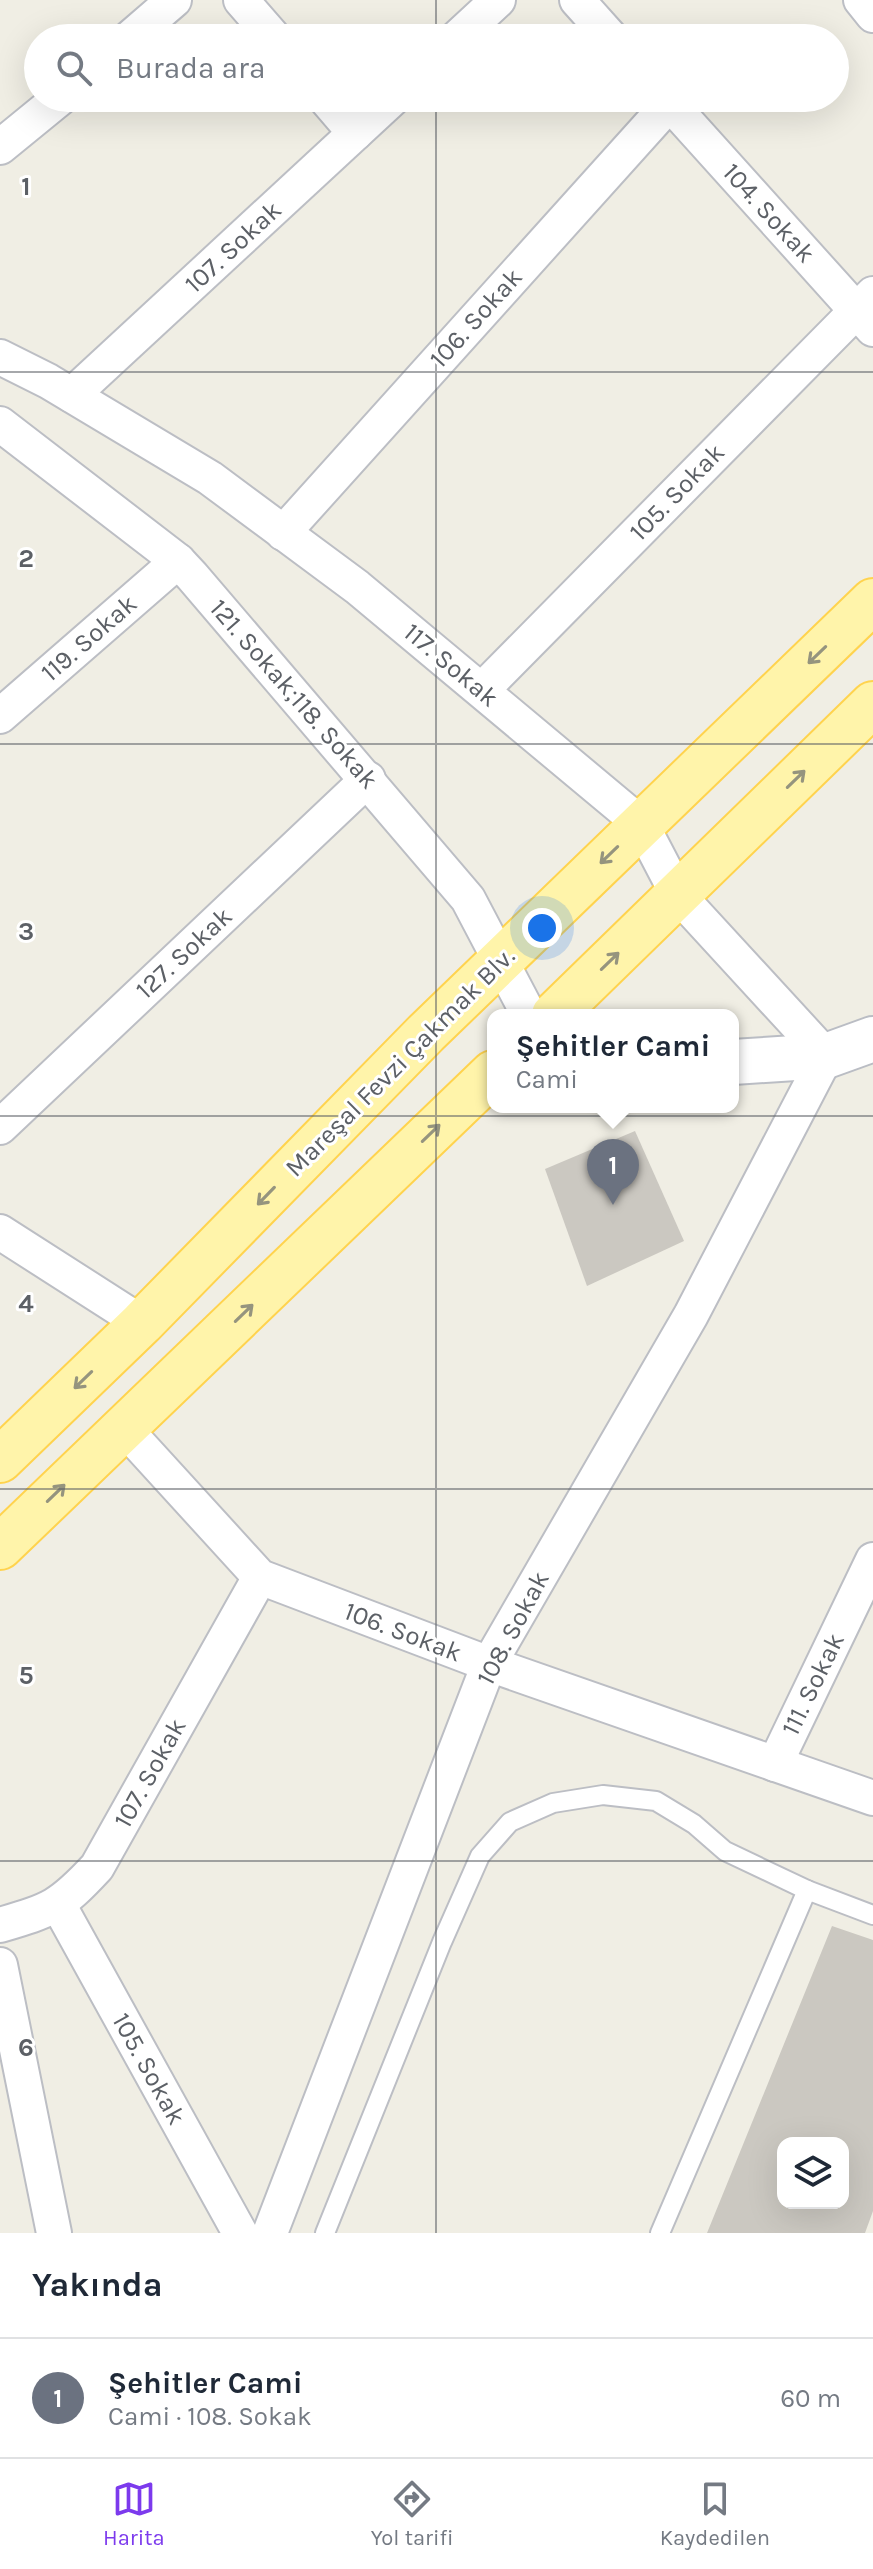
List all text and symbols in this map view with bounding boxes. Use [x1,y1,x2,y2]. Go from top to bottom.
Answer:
search box [24,24,849,112]
icon: search [52,46,96,90]
text: Burada ara [116,50,265,86]
street label: 104. Sokak [716,157,822,269]
text: 1 [21,171,31,202]
street label: 107. Sokak [178,195,288,299]
street label: 106. Sokak [423,262,529,374]
street label: 105. Sokak [623,437,731,547]
text: 2 [18,543,34,574]
street label: 119. Sokak [35,588,143,688]
street label: 121. Sokak;118. Sokak [203,593,385,795]
street label: 117. Sokak [397,617,505,713]
one-way arrow [807,645,827,663]
one-way arrow [786,770,806,789]
one-way arrow [599,845,619,864]
street label: 127. Sokak [129,901,239,1005]
your location [522,908,562,948]
text: 3 [18,916,34,947]
street label: Mareşal Fevzi Çakmak Blv. [279,941,521,1183]
one-way arrow [600,951,620,970]
popup [487,1009,739,1113]
text: Şehitler Cami [516,1028,710,1064]
text: Cami [516,1064,578,1095]
one-way arrow [421,1123,441,1142]
pin: 1 [587,1139,639,1205]
one-way arrow [257,1186,276,1205]
text: 4 [18,1288,34,1319]
one-way arrow [234,1304,253,1323]
one-way arrow [73,1371,93,1390]
one-way arrow [46,1484,65,1503]
street label: 108. Sokak [470,1566,556,1690]
street label: 106. Sokak [340,1595,466,1669]
street label: 111. Sokak [775,1628,851,1740]
text: 5 [18,1660,34,1691]
street label: 107. Sokak [107,1713,193,1833]
street label: 105. Sokak [106,2008,192,2130]
text: 6 [18,2032,34,2063]
map controls [777,2137,849,2209]
button: layers [777,2137,849,2209]
text: Yakında [32,2265,163,2305]
text: Şehitler Cami [108,2365,303,2401]
text: 1 [53,2383,63,2414]
text: 60 m [780,2383,841,2414]
text: Cami · 108. Sokak [108,2401,312,2432]
tab: Harita [103,2477,165,2551]
tab: Yol tarifi [371,2477,454,2551]
tab: Kaydedilen [660,2477,770,2551]

